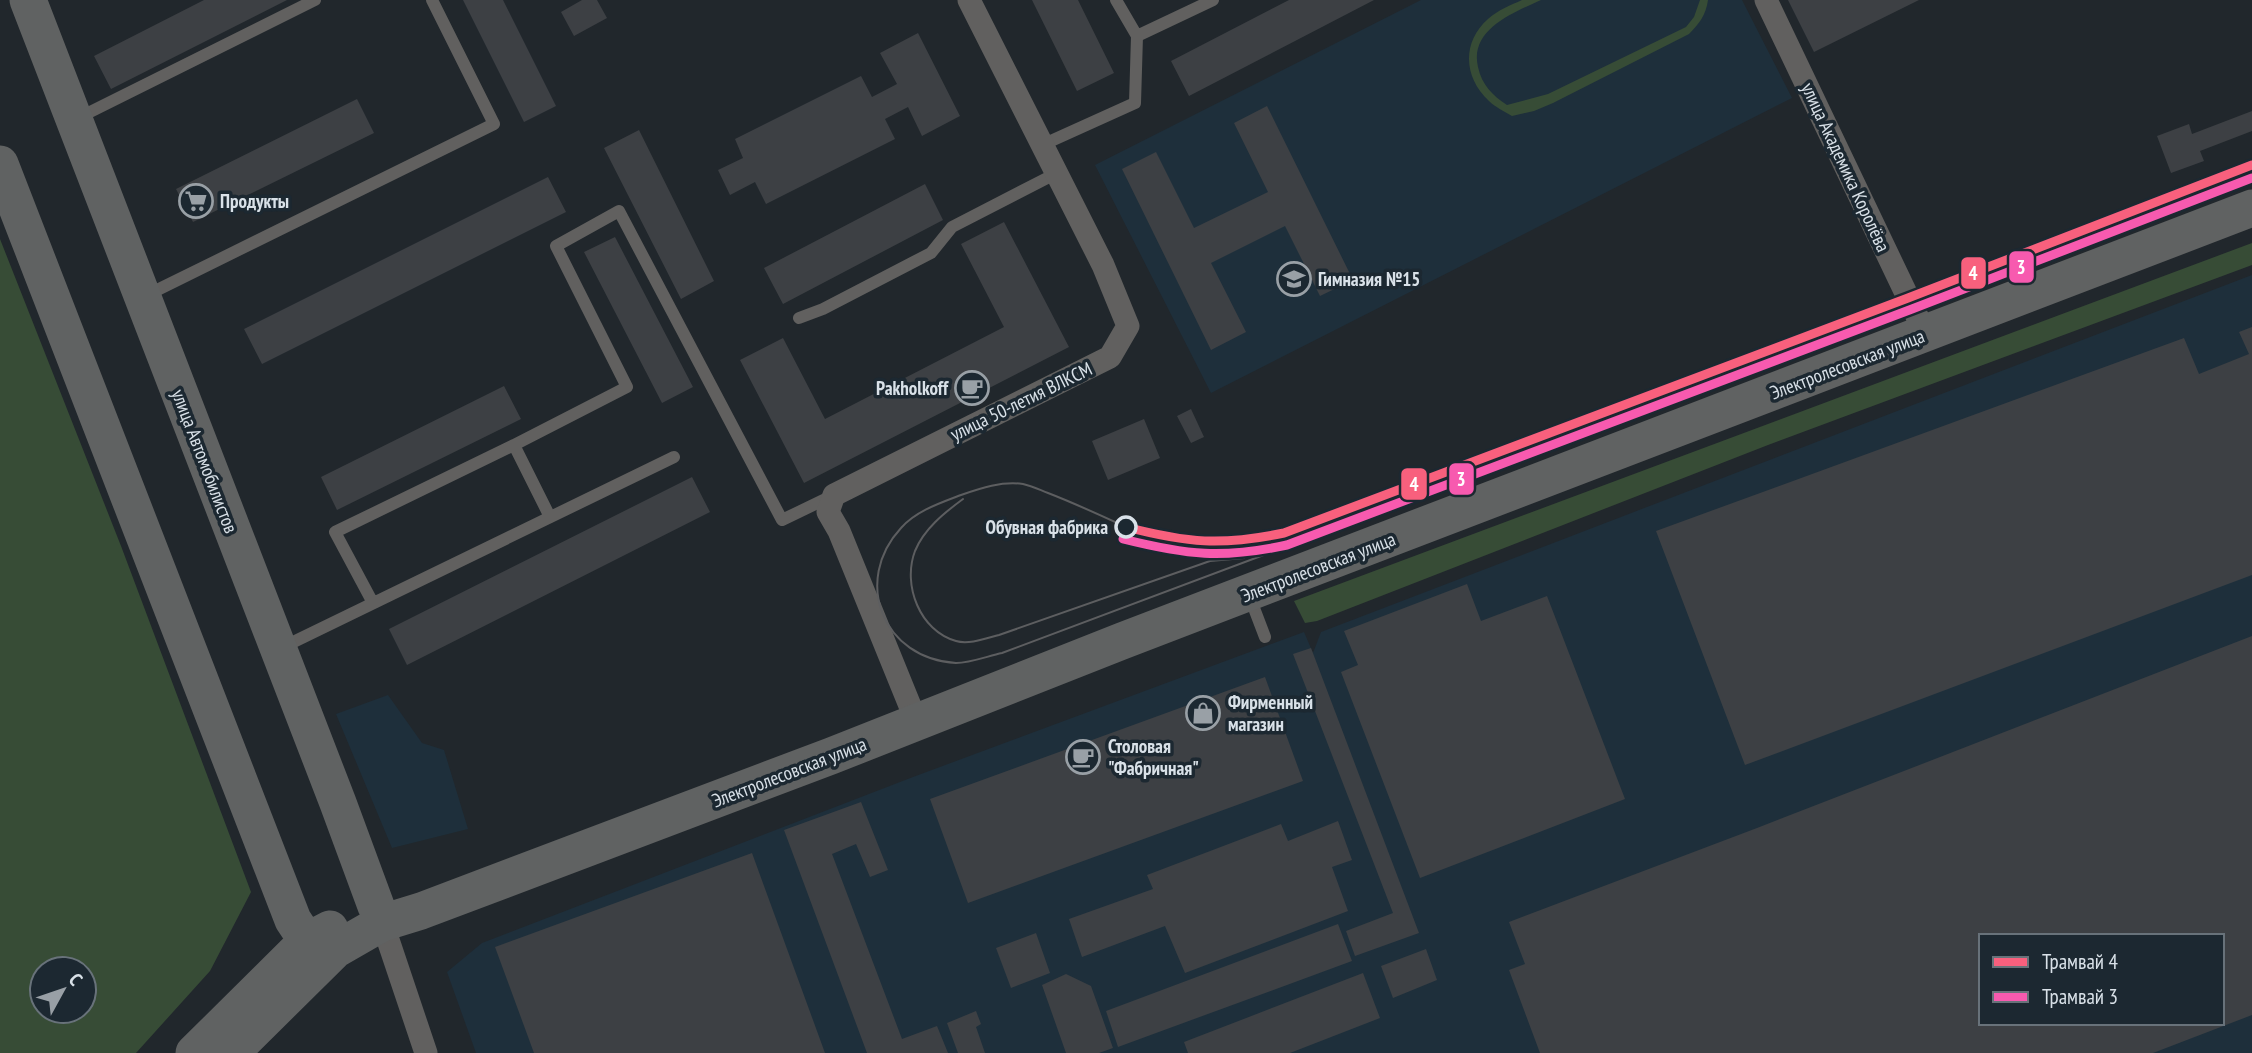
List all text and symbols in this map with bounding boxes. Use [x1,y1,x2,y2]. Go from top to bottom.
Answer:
street label: улица Академика Королёва [1796,79,1896,255]
supermarket icon: Продукты [177,182,215,220]
place label: Продукты [220,189,289,213]
line badge: 3 [2008,250,2035,284]
text: 3 [2016,255,2026,279]
line badge: 4 [1960,256,1987,290]
school or university icon: Гимназия №15 [1275,260,1313,298]
text: 4 [1968,261,1978,285]
place label: Гимназия №15 [1318,267,1420,291]
street label: Электролесовская улица [1766,323,1928,405]
street label: улица 50-летия ВЛКСМ [946,356,1096,446]
cafe icon: Pakholkoff [953,369,991,407]
place label: Pakholkoff [876,376,949,400]
street label: улица Автомобилистов [167,386,243,536]
line badge: 3 [1448,462,1475,496]
line badge: 4 [1400,467,1428,501]
text: 3 [1456,467,1466,491]
text: 4 [1409,472,1419,496]
place label: Обувная фабрика [985,515,1108,539]
marker: Обувная фабрика [1115,516,1137,538]
street label: Электролесовская улица [1237,526,1399,608]
place label: Фирменный магазин [1228,690,1313,736]
shop icon: Фирменный магазин [1184,694,1222,732]
street label: Электролесовская улица [708,731,870,813]
place label: Столовая "Фабричная" [1108,734,1199,780]
cafe icon: Столовая "Фабричная" [1064,738,1102,776]
legend [1979,934,2224,1025]
text: Трамвай 4 [2042,948,2119,975]
north arrow [28,955,98,1025]
text: С [64,968,88,990]
text: Трамвай 3 [2042,983,2118,1010]

